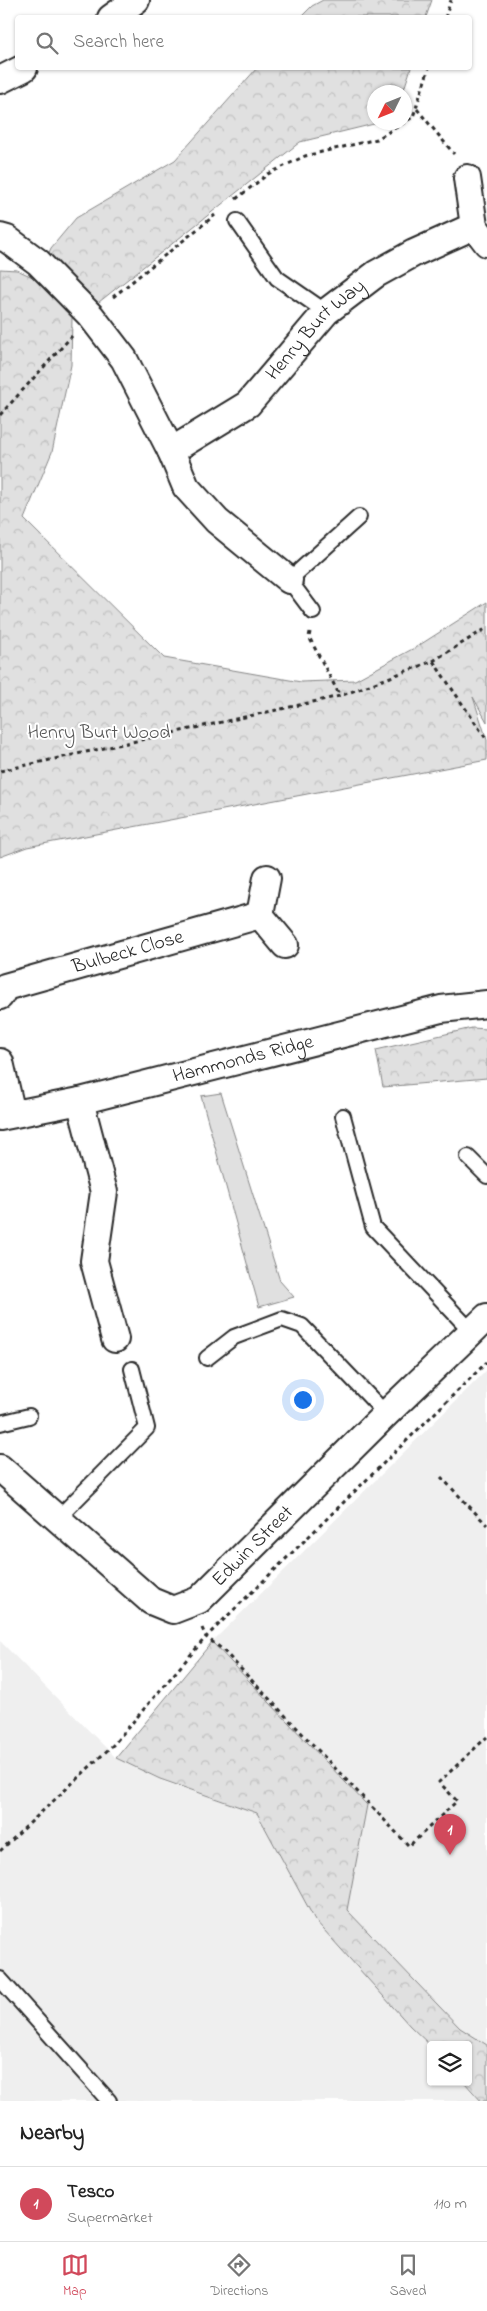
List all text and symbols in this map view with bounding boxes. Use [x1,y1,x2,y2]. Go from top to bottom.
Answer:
search box [15,15,472,70]
icon: search [33,29,61,57]
text: Search here [73,29,164,56]
north arrow [367,85,412,130]
street label: Henry Burt Way [259,272,372,387]
park label: Henry Burt Wood [27,719,171,748]
street label: Bulbeck Close [68,923,187,982]
street label: Hammonds Ridge [170,1028,317,1091]
your location [290,1387,316,1413]
street label: Edwin Street [205,1499,301,1594]
pin: 1 [434,1814,466,1855]
map controls [427,2041,472,2086]
button: layers [427,2041,472,2086]
text: Nearby [20,2119,84,2149]
text: Tesco [67,2179,114,2206]
text: 1 [33,2192,39,2216]
text: 110 m [433,2192,467,2216]
text: Supermarket [67,2206,153,2230]
tab: Map [61,2251,89,2302]
tab: Directions [210,2251,268,2302]
tab: Saved [390,2251,426,2302]

